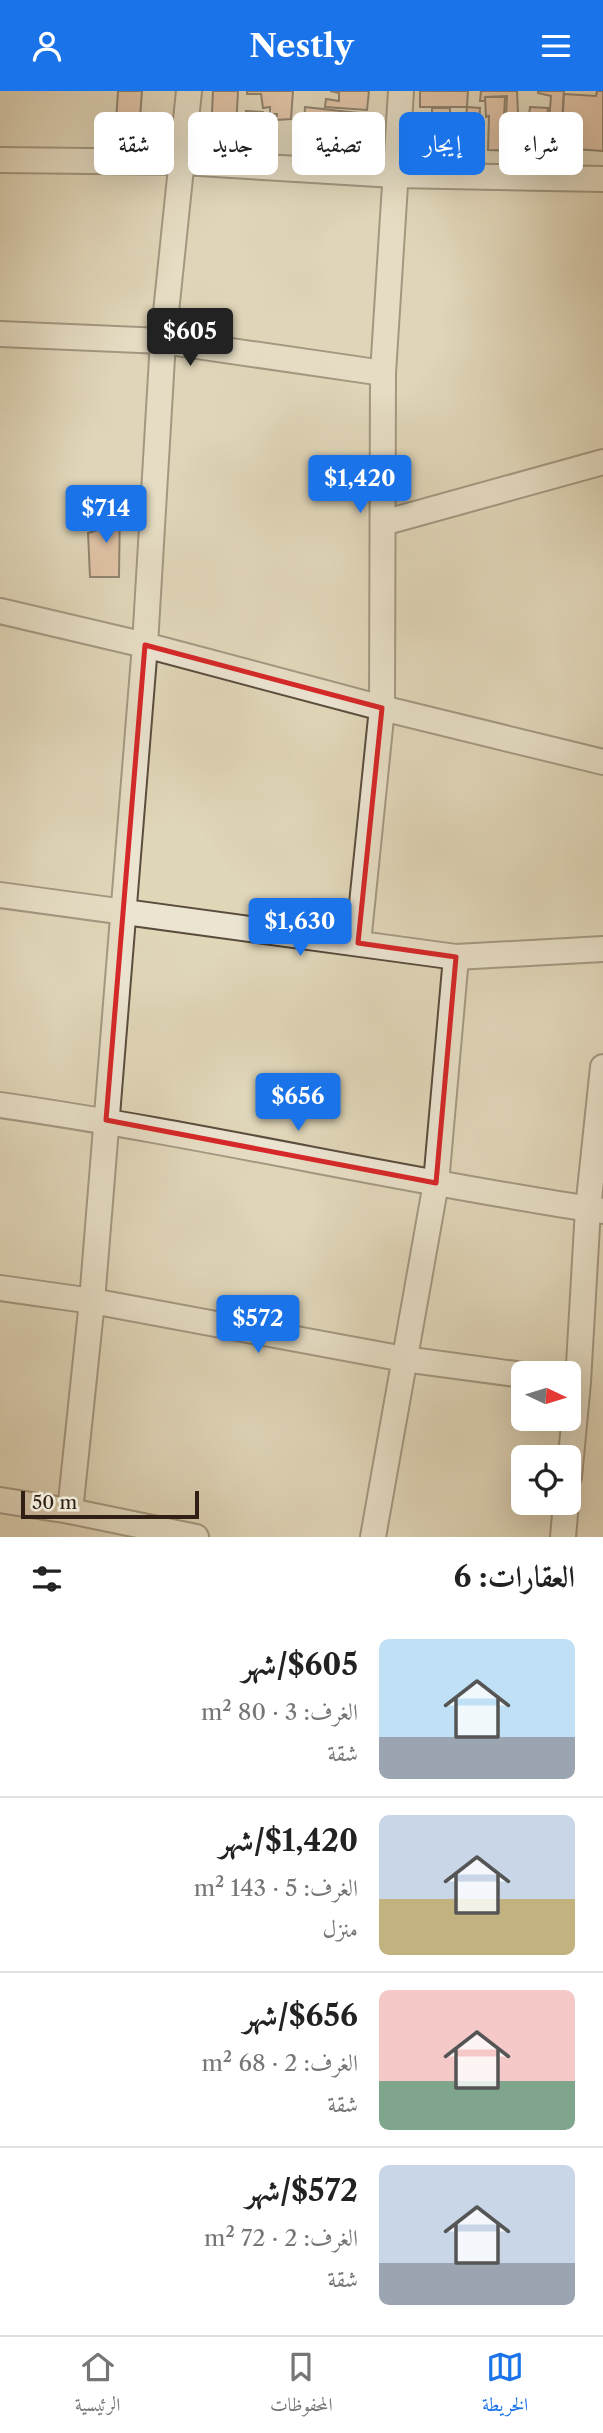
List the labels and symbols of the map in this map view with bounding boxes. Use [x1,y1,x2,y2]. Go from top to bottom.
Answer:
pin: $605 [149,309,231,368]
pin: $1,420 [303,455,417,515]
pin: $714 [65,485,147,545]
pin: $1,630 [243,899,357,958]
pin: $656 [257,1073,339,1133]
pin: $572 [217,1295,299,1355]
north arrow [511,1361,581,1431]
scale bar [21,1488,200,1520]

